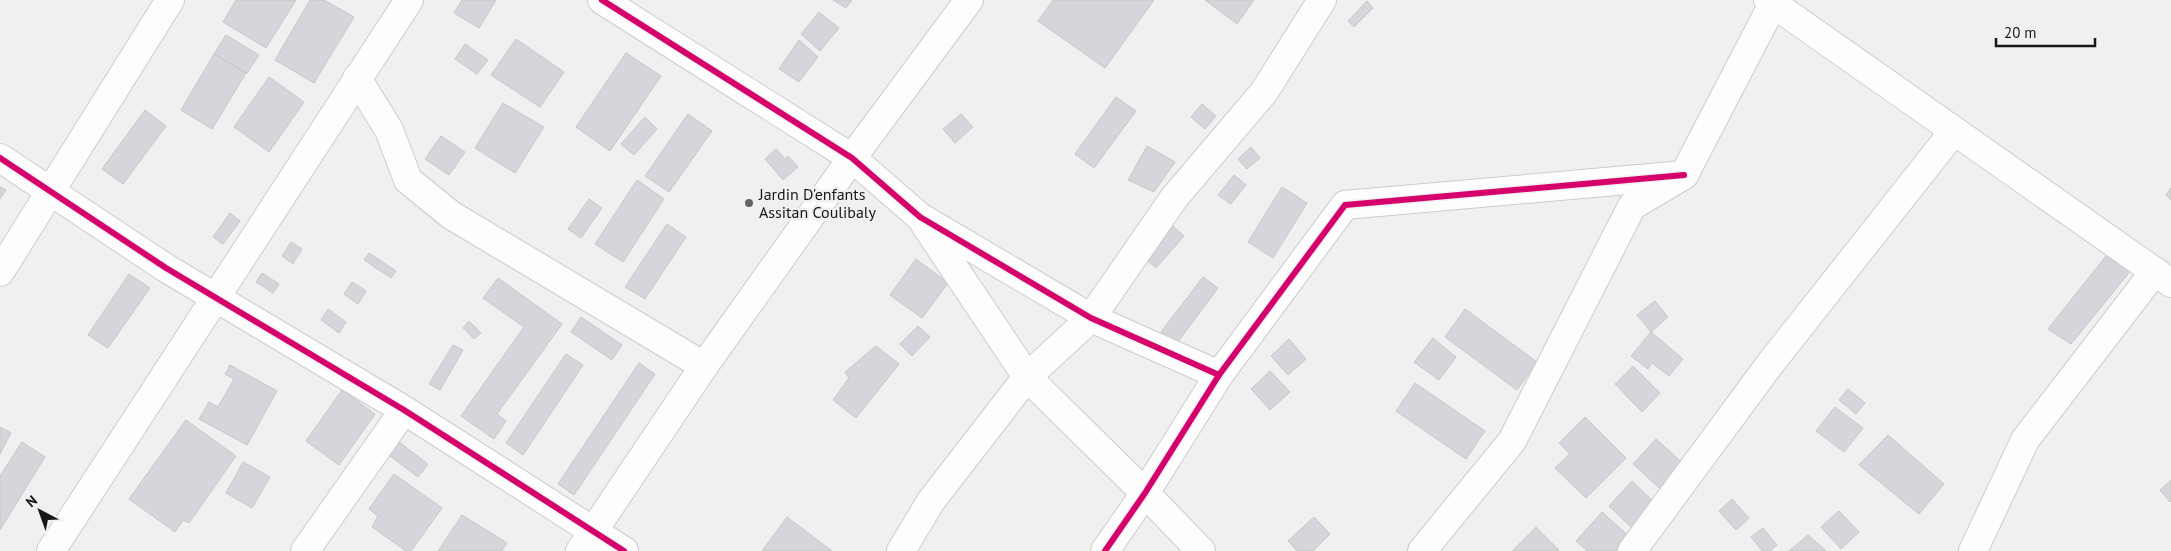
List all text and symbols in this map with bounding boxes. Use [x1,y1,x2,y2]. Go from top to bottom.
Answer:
scale bar [1996,15,2095,47]
text: 20 m [2004,23,2037,42]
place label: Jardin D'enfants Assitan Coulibaly [758,184,876,222]
marker: Jardin D'enfants Assitan Coulibaly [743,197,755,209]
north arrow [15,486,65,536]
text: N [22,491,41,511]

